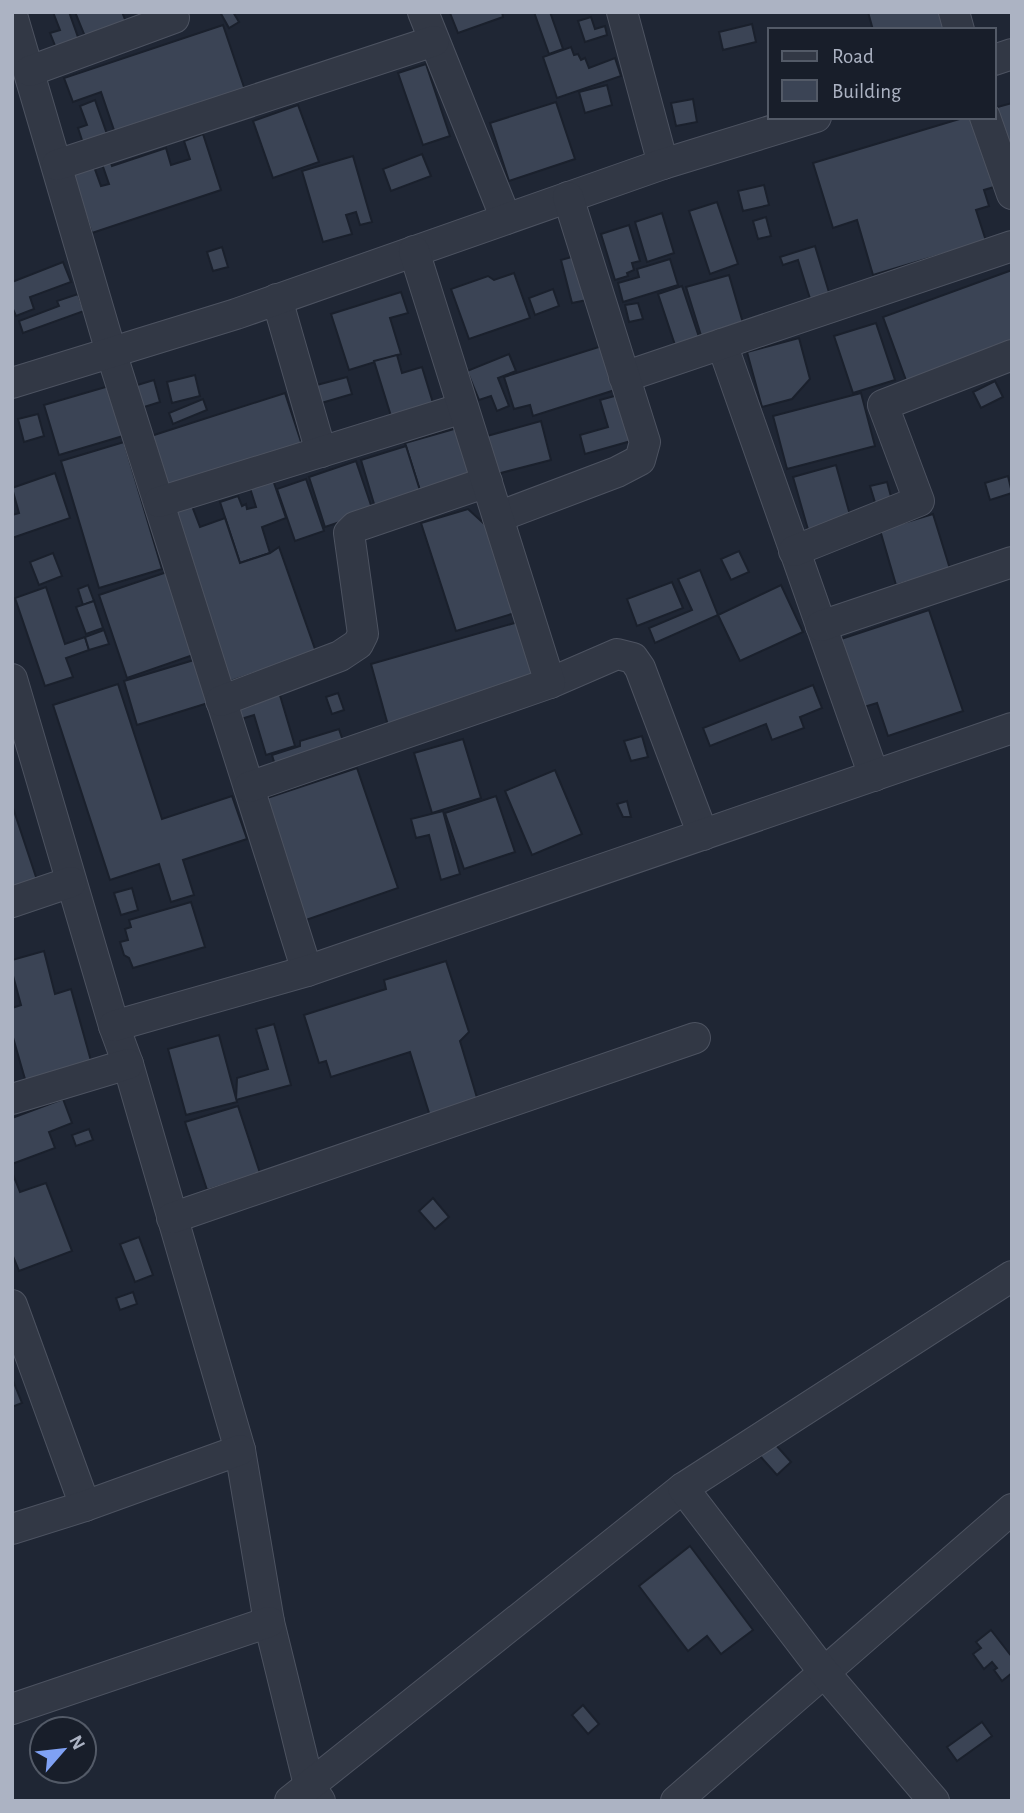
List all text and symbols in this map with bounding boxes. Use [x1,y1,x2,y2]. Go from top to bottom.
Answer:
legend [768,28,996,119]
text: Road [832,46,874,67]
text: Building [832,81,902,102]
north arrow [28,1715,98,1785]
text: N [65,1732,88,1753]

